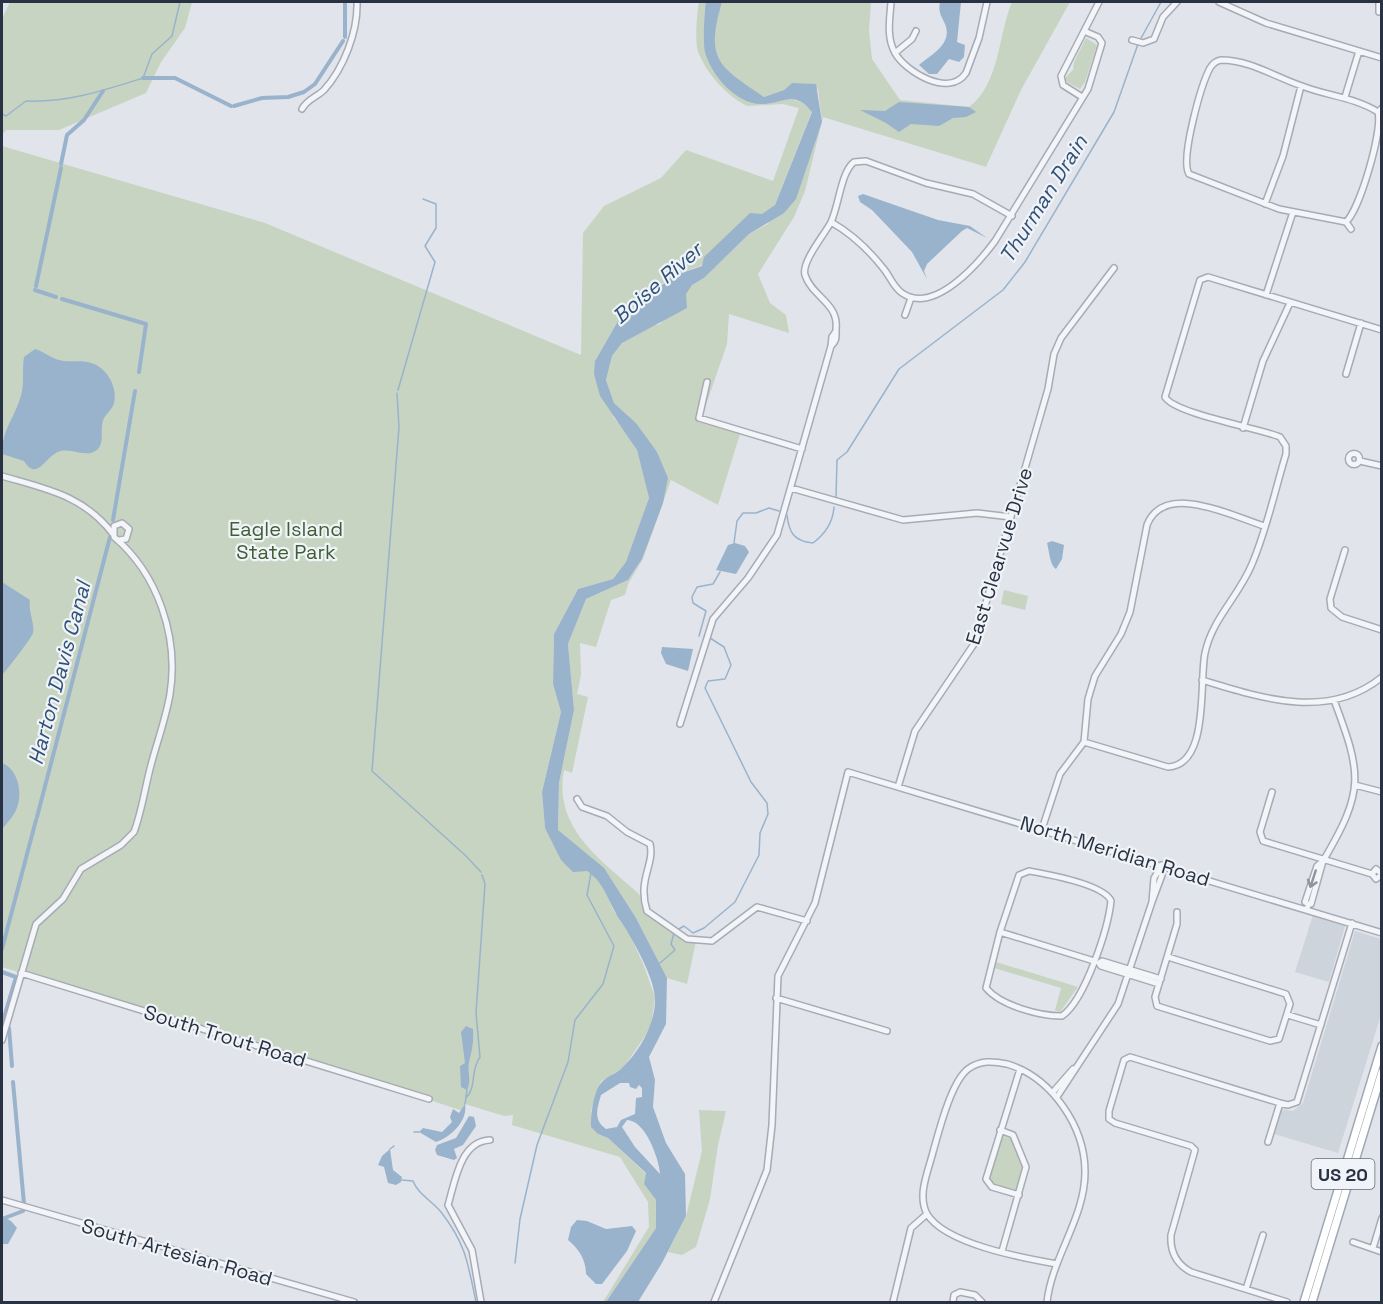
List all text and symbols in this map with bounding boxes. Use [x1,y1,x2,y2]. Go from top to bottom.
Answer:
water label: Thurman Drain [993,129,1094,268]
water label: Boise River [606,235,709,329]
street label: East Clearvue Drive [960,464,1038,648]
park label: Eagle Island State Park [229,516,343,565]
water label: Harton Davis Canal [22,576,97,767]
street label: North Meridian Road [1017,810,1213,892]
one-way arrow [1307,869,1318,888]
street label: South Trout Road [141,999,309,1073]
road number: US 20 [1312,1159,1374,1189]
street label: South Artesian Road [79,1212,275,1292]

